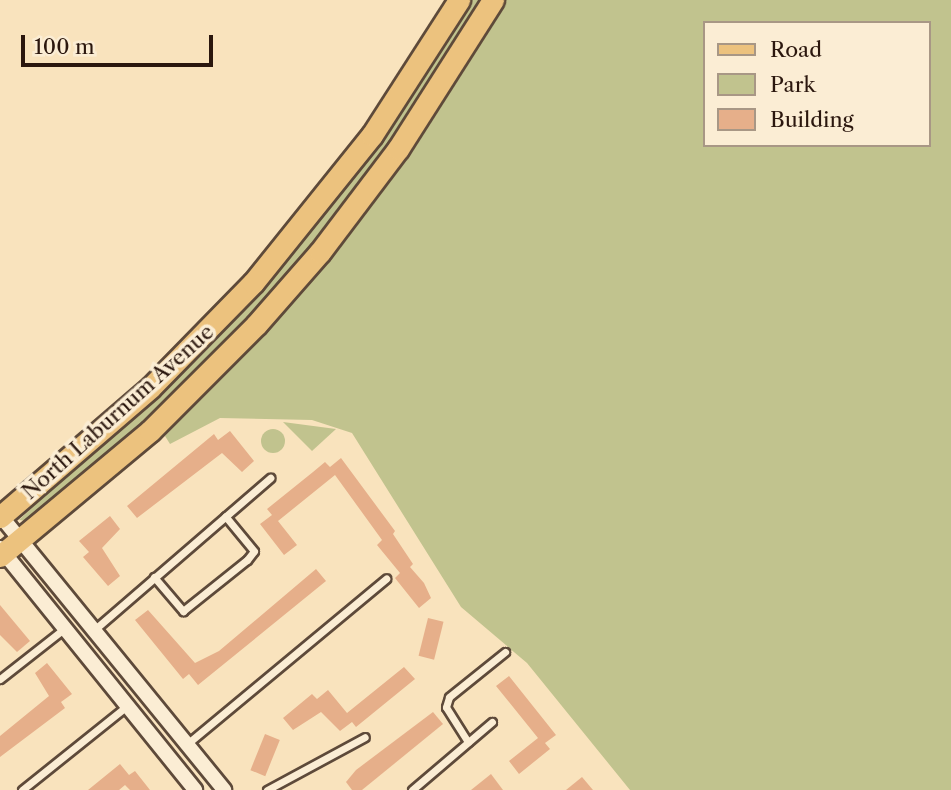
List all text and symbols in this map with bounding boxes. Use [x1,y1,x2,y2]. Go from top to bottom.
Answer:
scale bar [24,21,217,65]
legend [702,21,930,147]
text: 100 m [34,34,95,59]
text: Road [770,37,822,62]
text: Park [770,72,816,97]
text: Building [770,107,854,132]
street label: North Laburnum Avenue [17,319,219,505]

